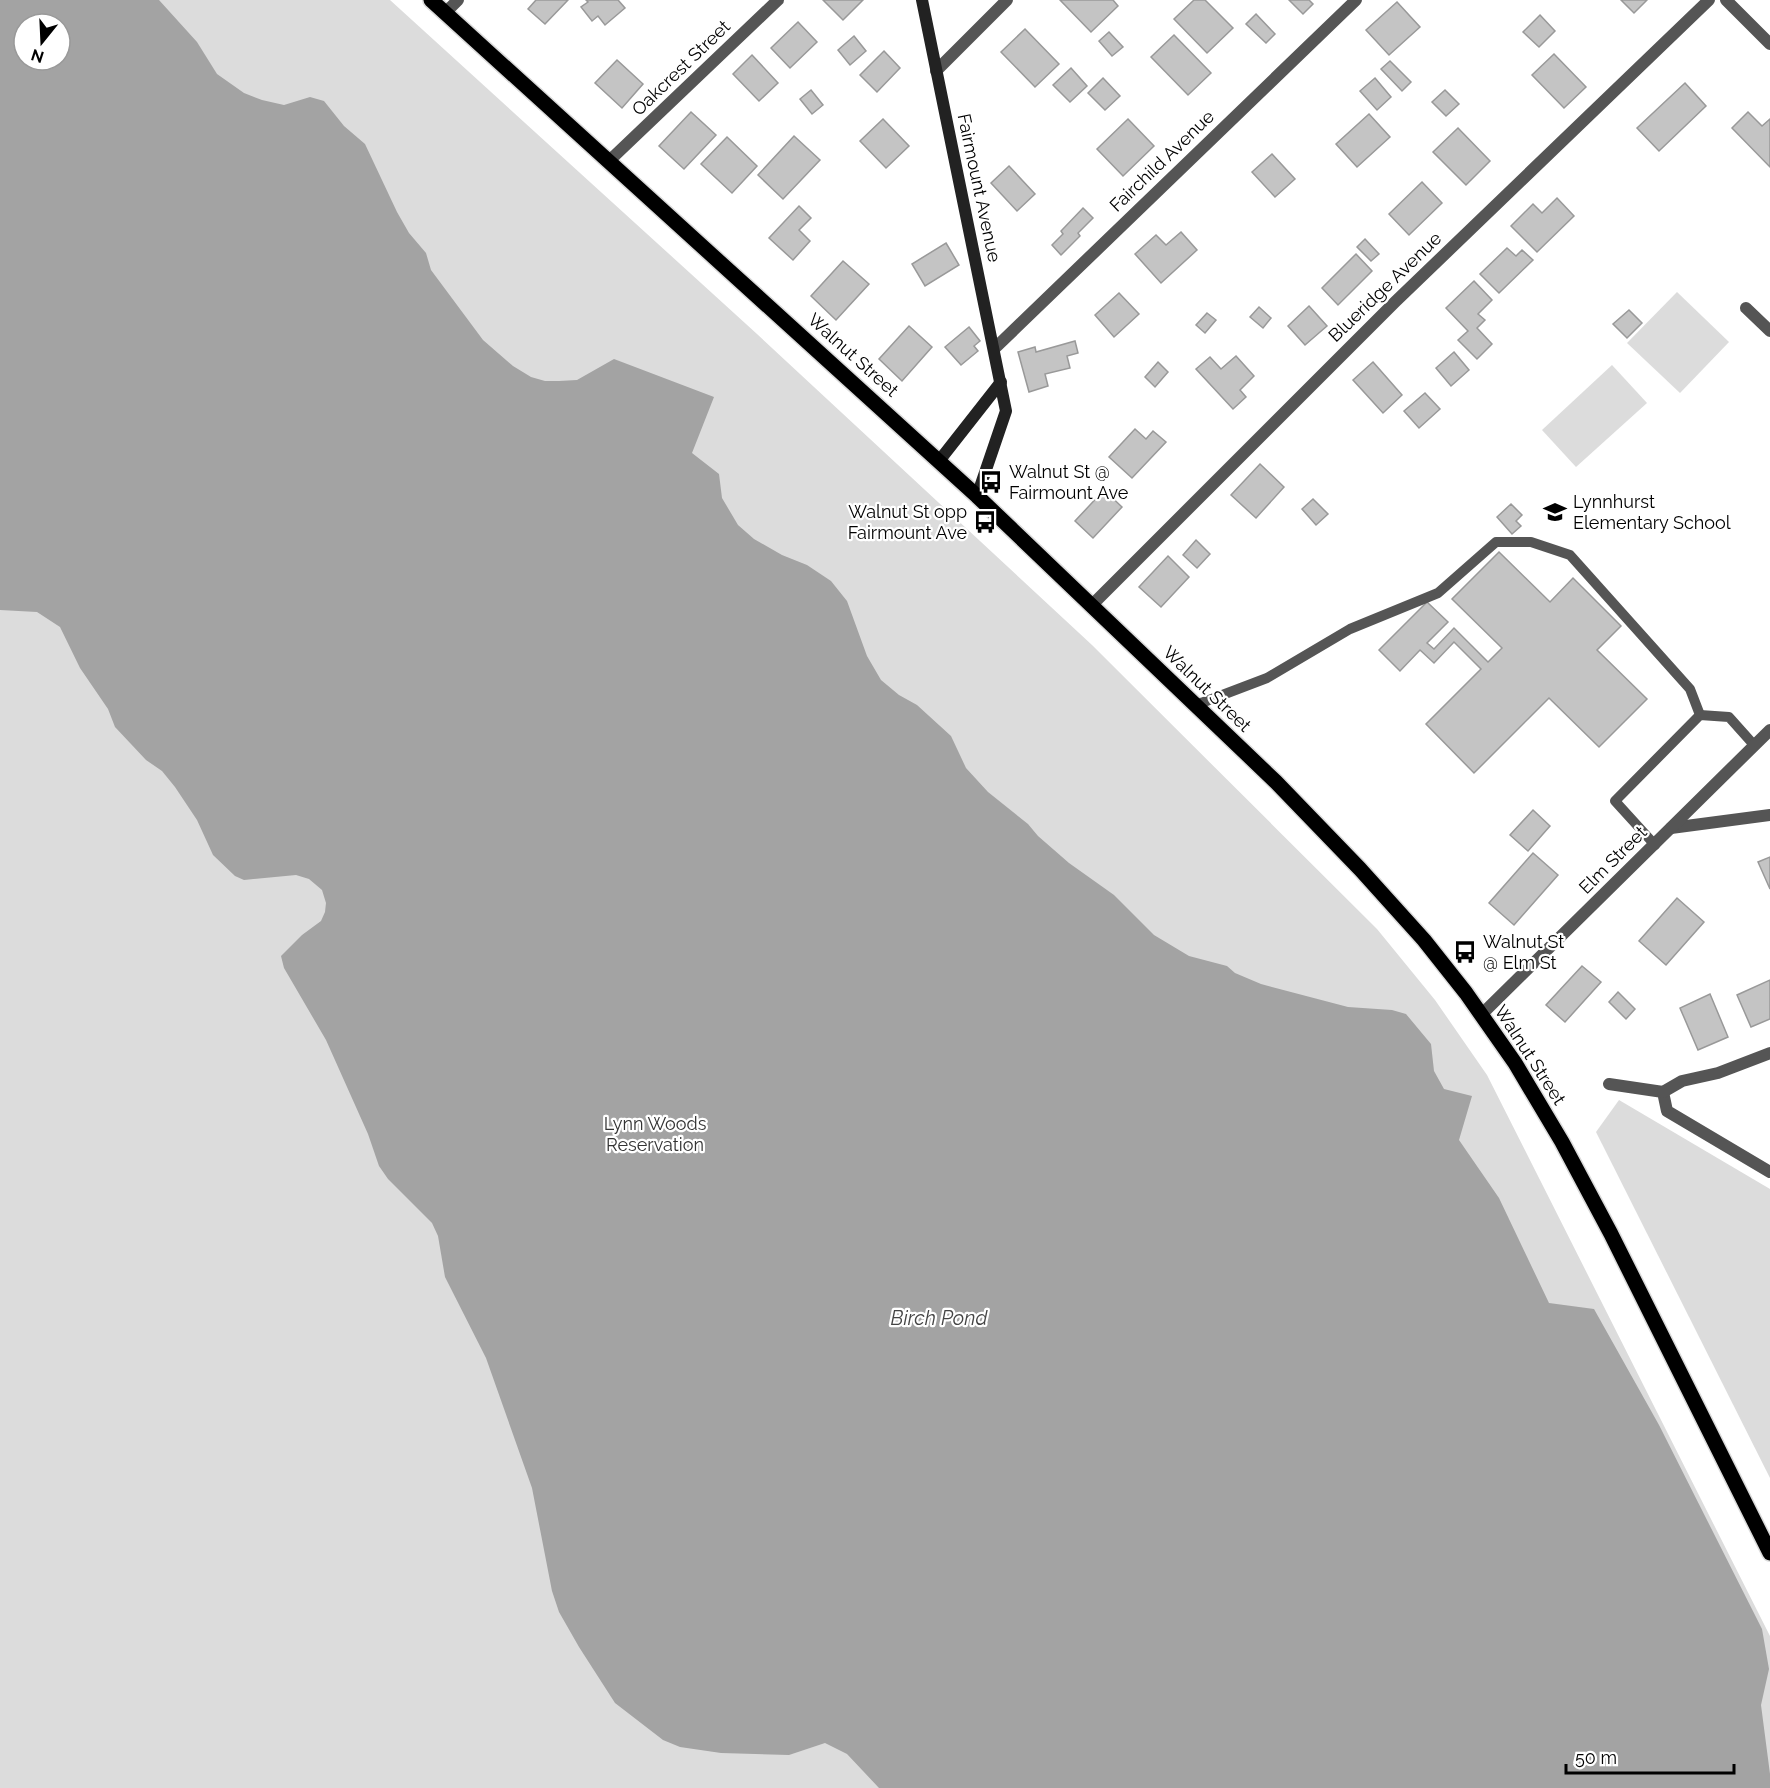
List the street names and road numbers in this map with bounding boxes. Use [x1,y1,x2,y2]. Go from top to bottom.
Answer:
street label: Oakcrest Street [627,16,734,120]
street label: Fairchild Avenue [1105,105,1218,216]
street label: Fairmount Avenue [954,112,1006,264]
street label: Blueridge Avenue [1324,227,1446,346]
street label: Walnut Street [804,309,903,401]
street label: Walnut Street [1159,641,1256,736]
street label: Elm Street [1574,821,1651,898]
street label: Walnut Street [1490,1001,1570,1108]

